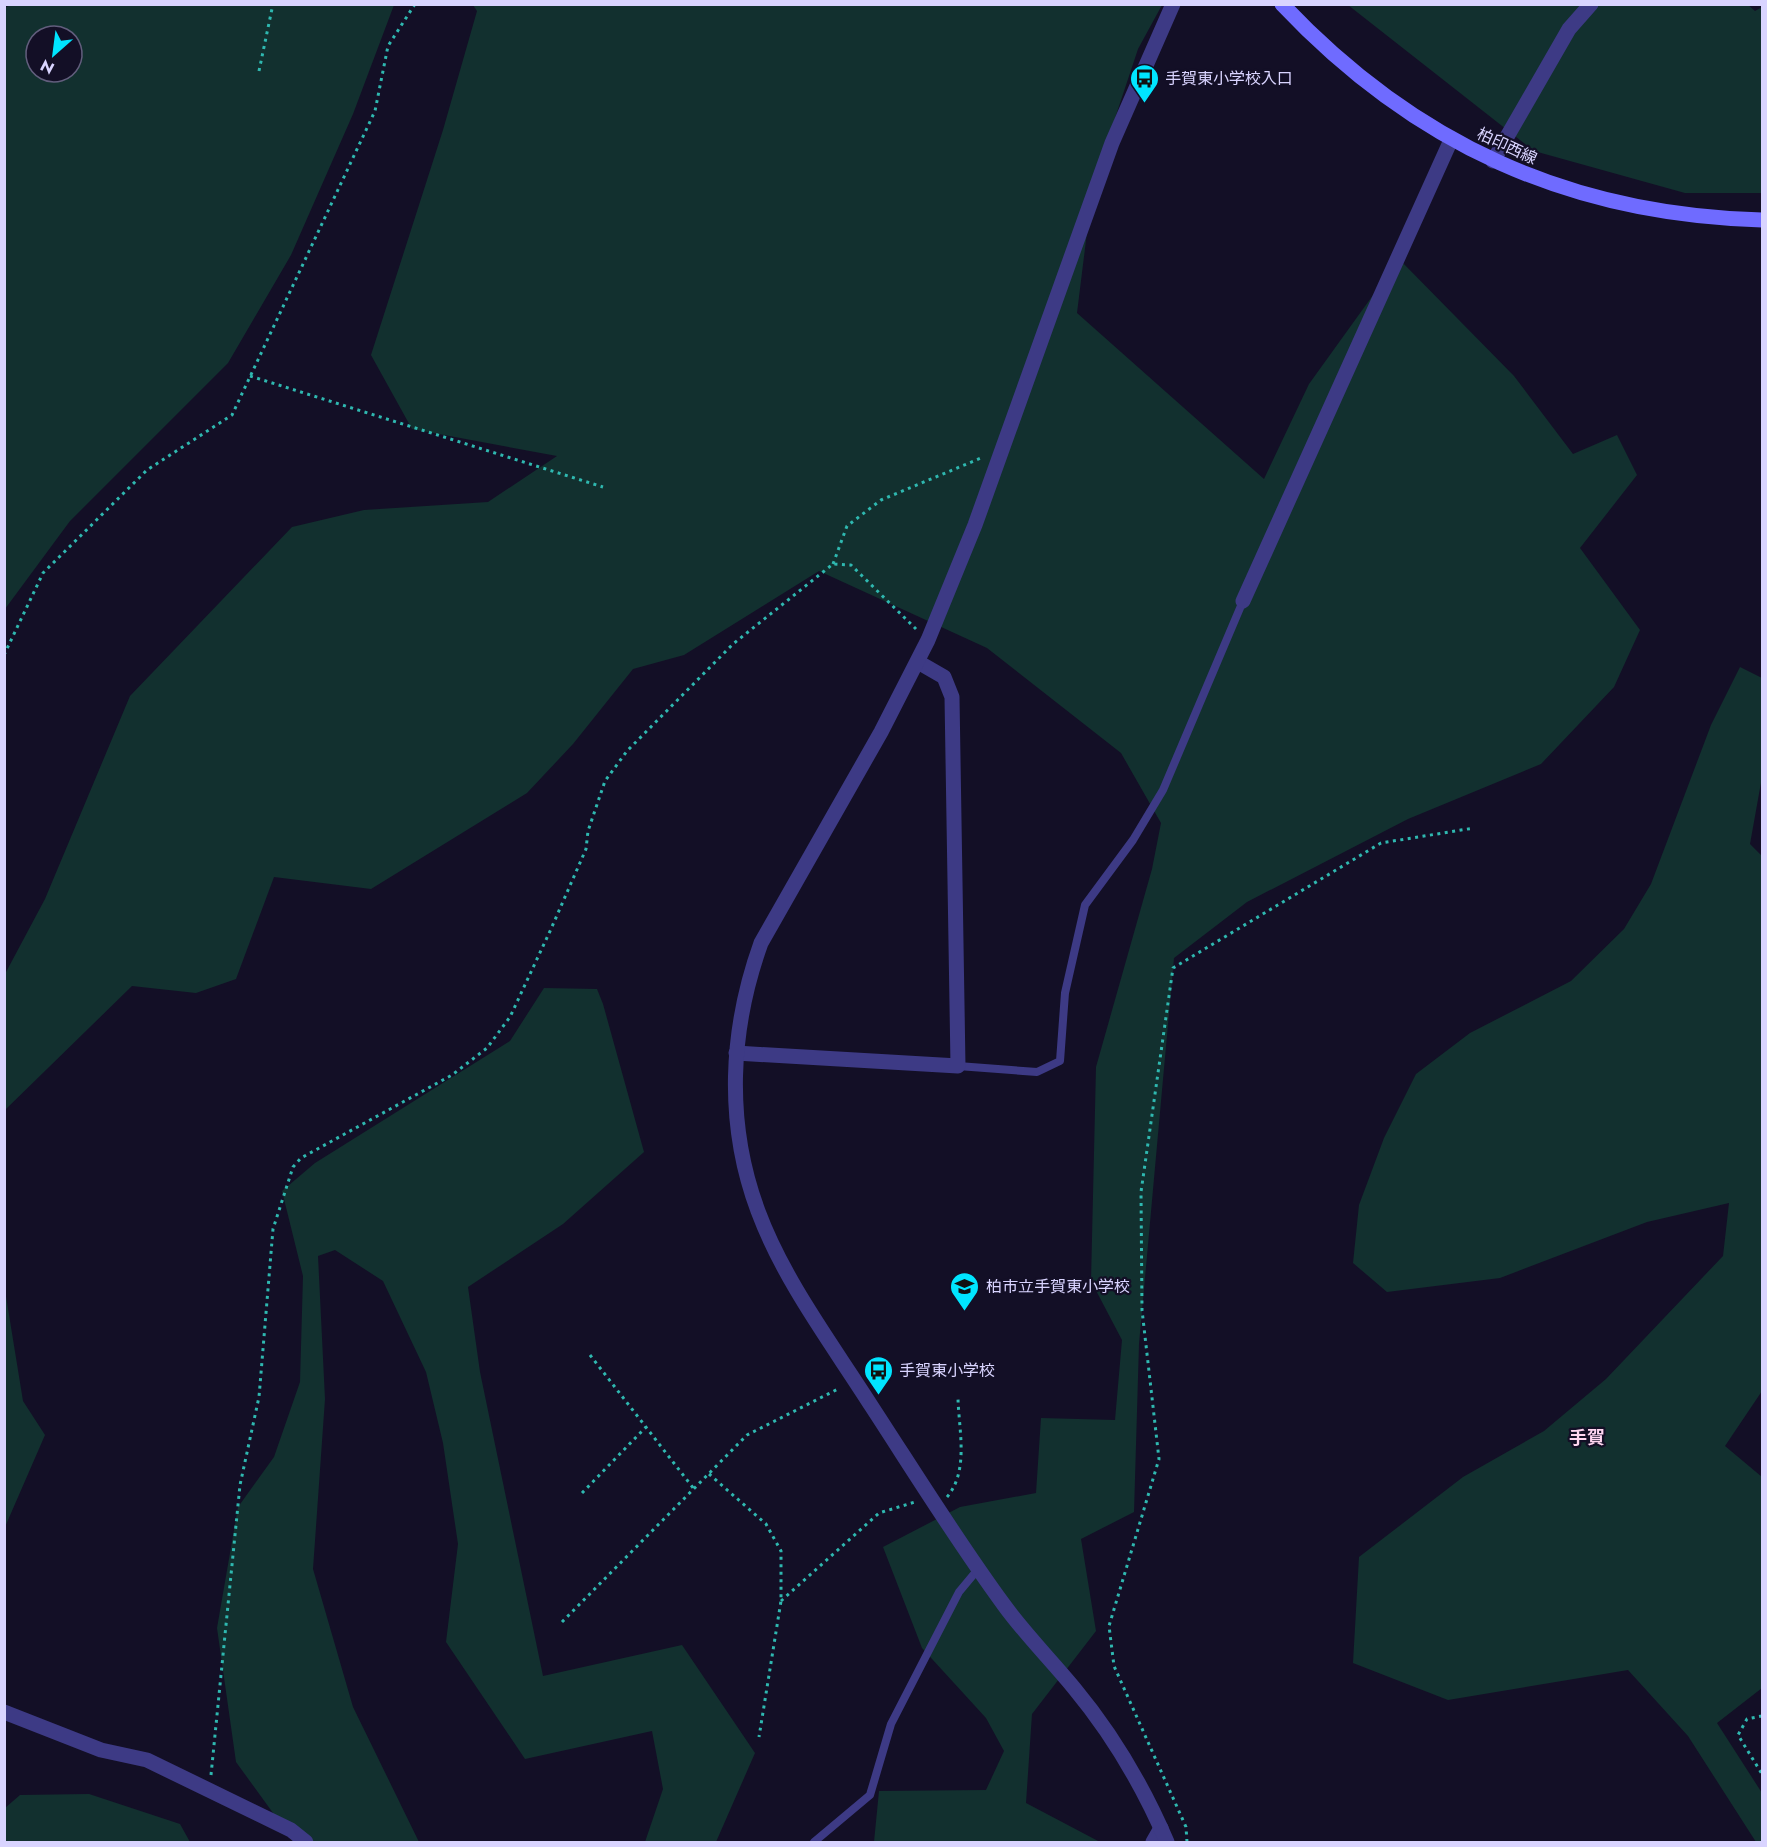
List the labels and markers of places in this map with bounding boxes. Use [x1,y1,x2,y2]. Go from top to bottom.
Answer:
bus stop icon: 手賀東小学校入口 [1128,62,1160,104]
place label: 手賀東小学校入口 [1165,67,1293,90]
school or university icon: 柏市立手賀東小学校 [949,1270,981,1312]
place label: 柏市立手賀東小学校 [986,1275,1130,1298]
bus stop icon: 手賀東小学校 [862,1354,894,1396]
place label: 手賀東小学校 [899,1359,995,1382]

